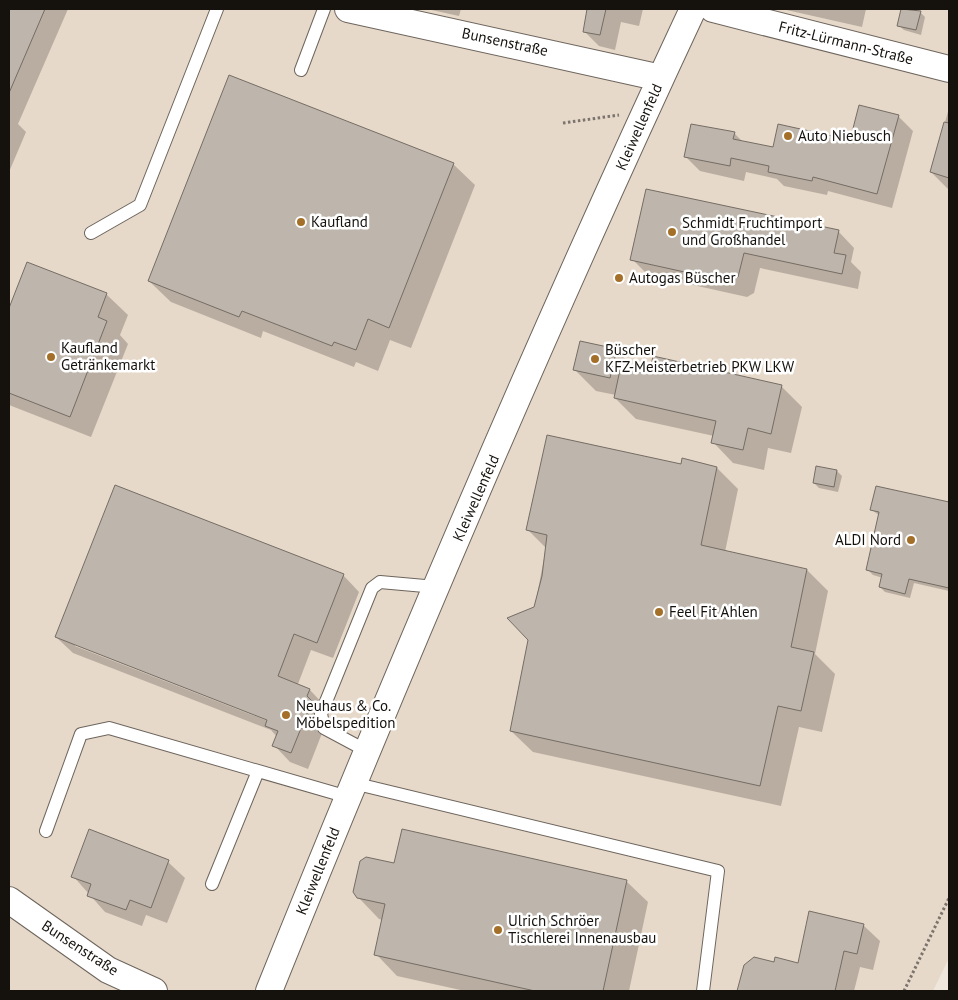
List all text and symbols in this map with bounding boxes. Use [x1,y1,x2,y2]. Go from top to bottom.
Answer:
street label: Fritz-Lürmann-Straße [777,17,915,68]
street label: Bunsenstraße [460,23,550,60]
street label: Kleiwellenfeld [611,80,666,173]
place label: Auto Niebusch [798,126,891,145]
marker: Auto Niebusch [782,130,794,142]
place label: Kaufland [311,212,368,231]
place label: Schmidt Fruchtimport und Großhandel [682,213,822,249]
marker: Kaufland [295,216,307,228]
marker: Schmidt Fruchtimport und Großhandel [666,226,678,238]
place label: Autogas Büscher [629,268,736,287]
marker: Autogas Büscher [613,272,625,284]
place label: Kaufland Getränkemarkt [61,338,155,374]
place label: Büscher KFZ-Meisterbetrieb PKW LKW [605,340,795,376]
marker: Kaufland Getränkemarkt [45,351,57,363]
marker: Büscher KFZ-Meisterbetrieb PKW LKW [589,353,601,365]
street label: Kleiwellenfeld [448,451,503,544]
place label: ALDI Nord [835,530,901,549]
marker: ALDI Nord [905,534,917,546]
place label: Feel Fit Ahlen [669,602,758,621]
marker: Feel Fit Ahlen [653,606,665,618]
place label: Neuhaus & Co. Möbelspedition [296,696,396,732]
marker: Neuhaus & Co. Möbelspedition [280,709,292,721]
street label: Kleiwellenfeld [291,824,344,917]
place label: Ulrich Schröer Tischlerei Innenausbau [508,911,656,947]
street label: Bunsenstraße [38,916,122,979]
marker: Ulrich Schröer Tischlerei Innenausbau [492,924,504,936]

